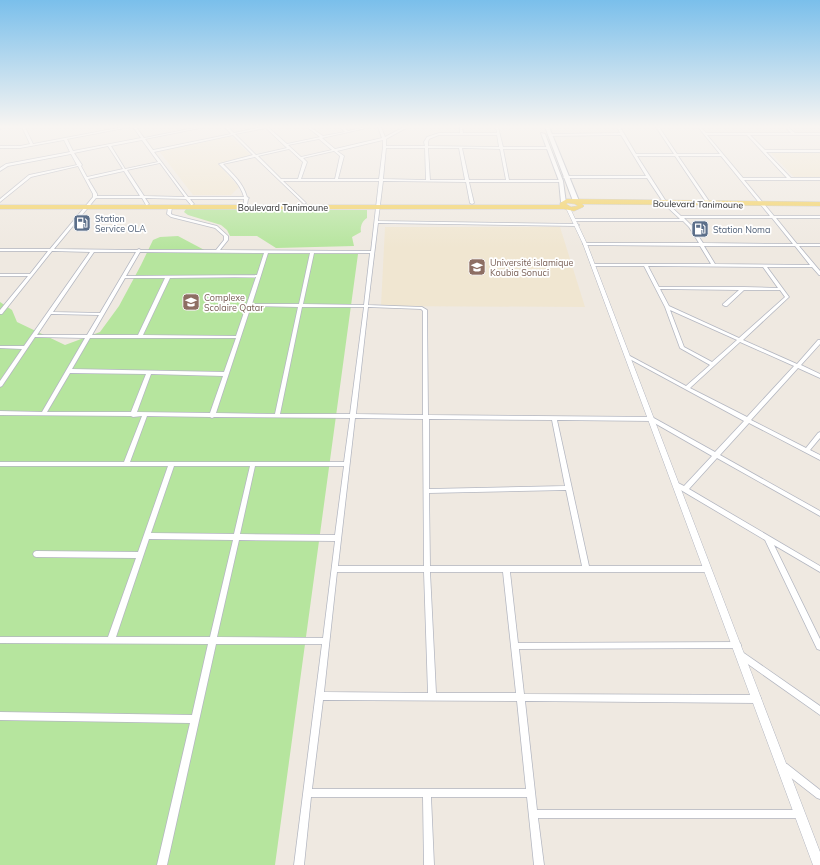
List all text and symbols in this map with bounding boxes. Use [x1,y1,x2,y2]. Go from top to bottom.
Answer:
street label: Boulevard Tanimoune [653,198,743,210]
street label: Boulevard Tanimoune [238,202,328,213]
fuel station icon: Station Service OLA [72,213,92,233]
place label: Station Service OLA [95,213,146,234]
fuel station icon: Station Noma [690,219,710,239]
place label: Station Noma [713,224,770,235]
school or university icon: Université islamique Koubia Sonuci [467,257,487,277]
place label: Université islamique Koubia Sonuci [490,257,574,278]
school or university icon: Complexe Scolaire Qatar [181,292,201,312]
place label: Complexe Scolaire Qatar [204,292,264,313]

